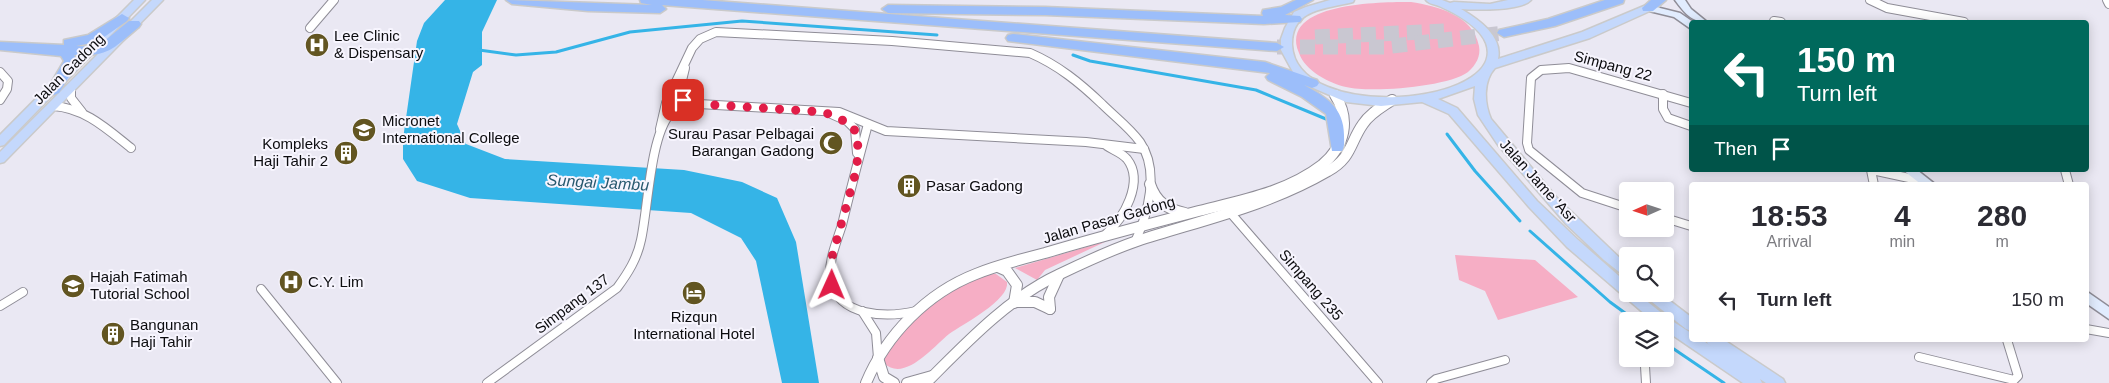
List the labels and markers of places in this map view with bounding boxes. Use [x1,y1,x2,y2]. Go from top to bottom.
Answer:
place label: Lee Clinic & Dispensary [334,27,424,61]
hospital icon: Lee Clinic & Dispensary [304,32,330,58]
pin [662,79,704,121]
place label: Micronet International College [382,112,520,146]
school or university icon: Micronet International College [351,117,377,143]
place label: Surau Pasar Pelbagai Barangan Gadong [668,125,814,159]
mosque icon: Surau Pasar Pelbagai Barangan Gadong [818,130,844,156]
place label: Kompleks Haji Tahir 2 [253,135,328,169]
building icon: Kompleks Haji Tahir 2 [333,140,359,166]
building icon: Pasar Gadong [896,173,922,199]
place label: Pasar Gadong [926,177,1023,194]
place label: Hajah Fatimah Tutorial School [90,268,190,302]
hospital icon: C.Y. Lim [278,269,304,295]
school or university icon: Hajah Fatimah Tutorial School [60,273,86,299]
place label: C.Y. Lim [308,273,364,290]
hotel icon: Rizqun International Hotel [681,280,707,306]
place label: Rizqun International Hotel [633,308,755,342]
place label: Bangunan Haji Tahir [130,316,198,350]
building icon: Bangunan Haji Tahir [100,321,126,347]

